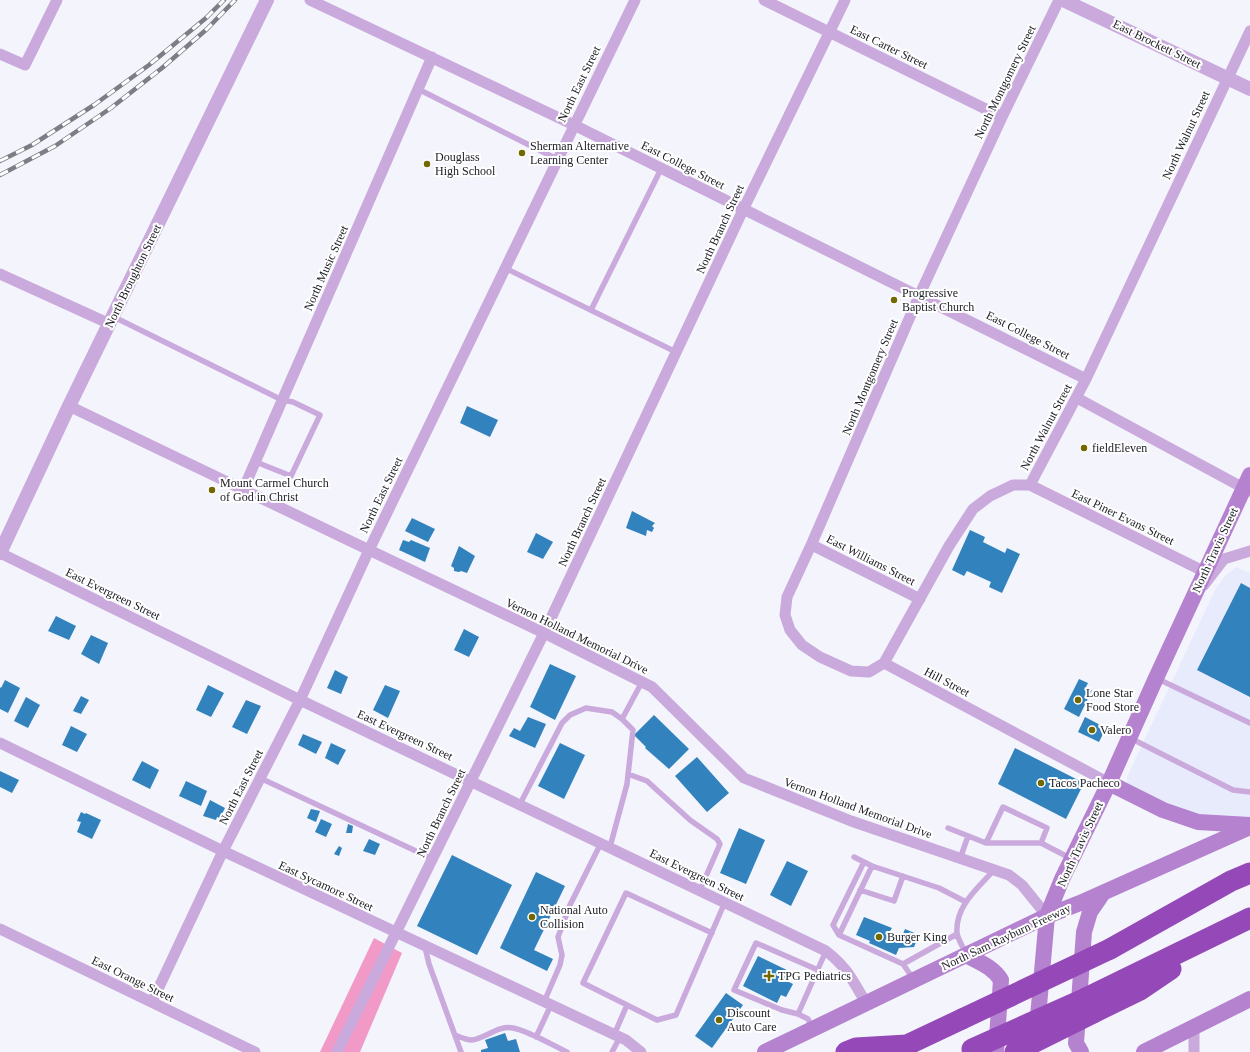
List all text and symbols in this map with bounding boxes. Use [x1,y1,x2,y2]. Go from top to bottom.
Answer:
street label: East Brockett Street [1111,17,1204,72]
street label: East Carter Street [848,22,931,72]
street label: North Montgomery Street [971,22,1039,141]
street label: North East Street [555,43,604,124]
street label: North Walnut Street [1159,88,1213,182]
street label: East College Street [639,138,728,192]
place label: Sherman Alternative Learning Center [530,139,629,167]
marker: Sherman Alternative Learning Center [517,148,527,158]
place label: Douglass High School [435,150,496,178]
marker: Douglass High School [422,159,432,169]
street label: North Branch Street [693,182,747,276]
street label: North Broughton Street [102,221,164,330]
street label: North Music Street [301,223,351,313]
place label: Progressive Baptist Church [902,286,974,314]
marker: Progressive Baptist Church [889,295,899,305]
street label: East College Street [984,308,1073,362]
street label: North Montgomery Street [839,316,901,437]
street label: North Walnut Street [1017,381,1075,473]
place label: fieldEleven [1092,441,1147,455]
marker: fieldEleven [1079,443,1089,453]
street label: North East Street [357,454,406,535]
street label: North Branch Street [555,475,609,569]
place label: Mount Carmel Church of God in Christ [220,476,329,504]
marker: Mount Carmel Church of God in Christ [207,485,217,495]
street label: East Piner Evans Street [1069,486,1177,548]
street label: North Travis Street [1189,505,1241,595]
street label: East Williams Street [824,532,918,589]
street label: East Evergreen Street [63,565,163,623]
street label: Vernon Holland Memorial Drive [503,595,651,677]
street label: Hill Street [922,664,973,700]
place label: Lone Star Food Store [1086,686,1139,714]
marker: Lone Star Food Store [1073,695,1083,705]
street label: East Evergreen Street [355,707,456,764]
place label: Valero [1100,723,1131,737]
marker: Valero [1087,725,1097,735]
street label: North East Street [216,746,266,827]
street label: North Branch Street [414,766,469,859]
street label: Vernon Holland Memorial Drive [782,775,934,841]
place label: Tacos Pacheco [1049,776,1120,790]
marker: Tacos Pacheco [1036,778,1046,788]
street label: North Travis Street [1054,799,1106,889]
street label: East Evergreen Street [647,846,747,904]
street label: East Sycamore Street [277,858,376,914]
street label: North Sam Rayburn Freeway [939,901,1073,973]
place label: National Auto Collision [540,903,608,931]
marker: National Auto Collision [527,912,537,922]
place label: Burger King [887,930,947,944]
marker: Burger King [874,932,884,942]
street label: East Orange Street [89,953,177,1005]
place label: TPG Pediatrics [778,969,851,983]
marker: TPG Pediatrics [763,970,775,982]
place label: Discount Auto Care [727,1006,777,1034]
marker: Discount Auto Care [714,1015,724,1025]

